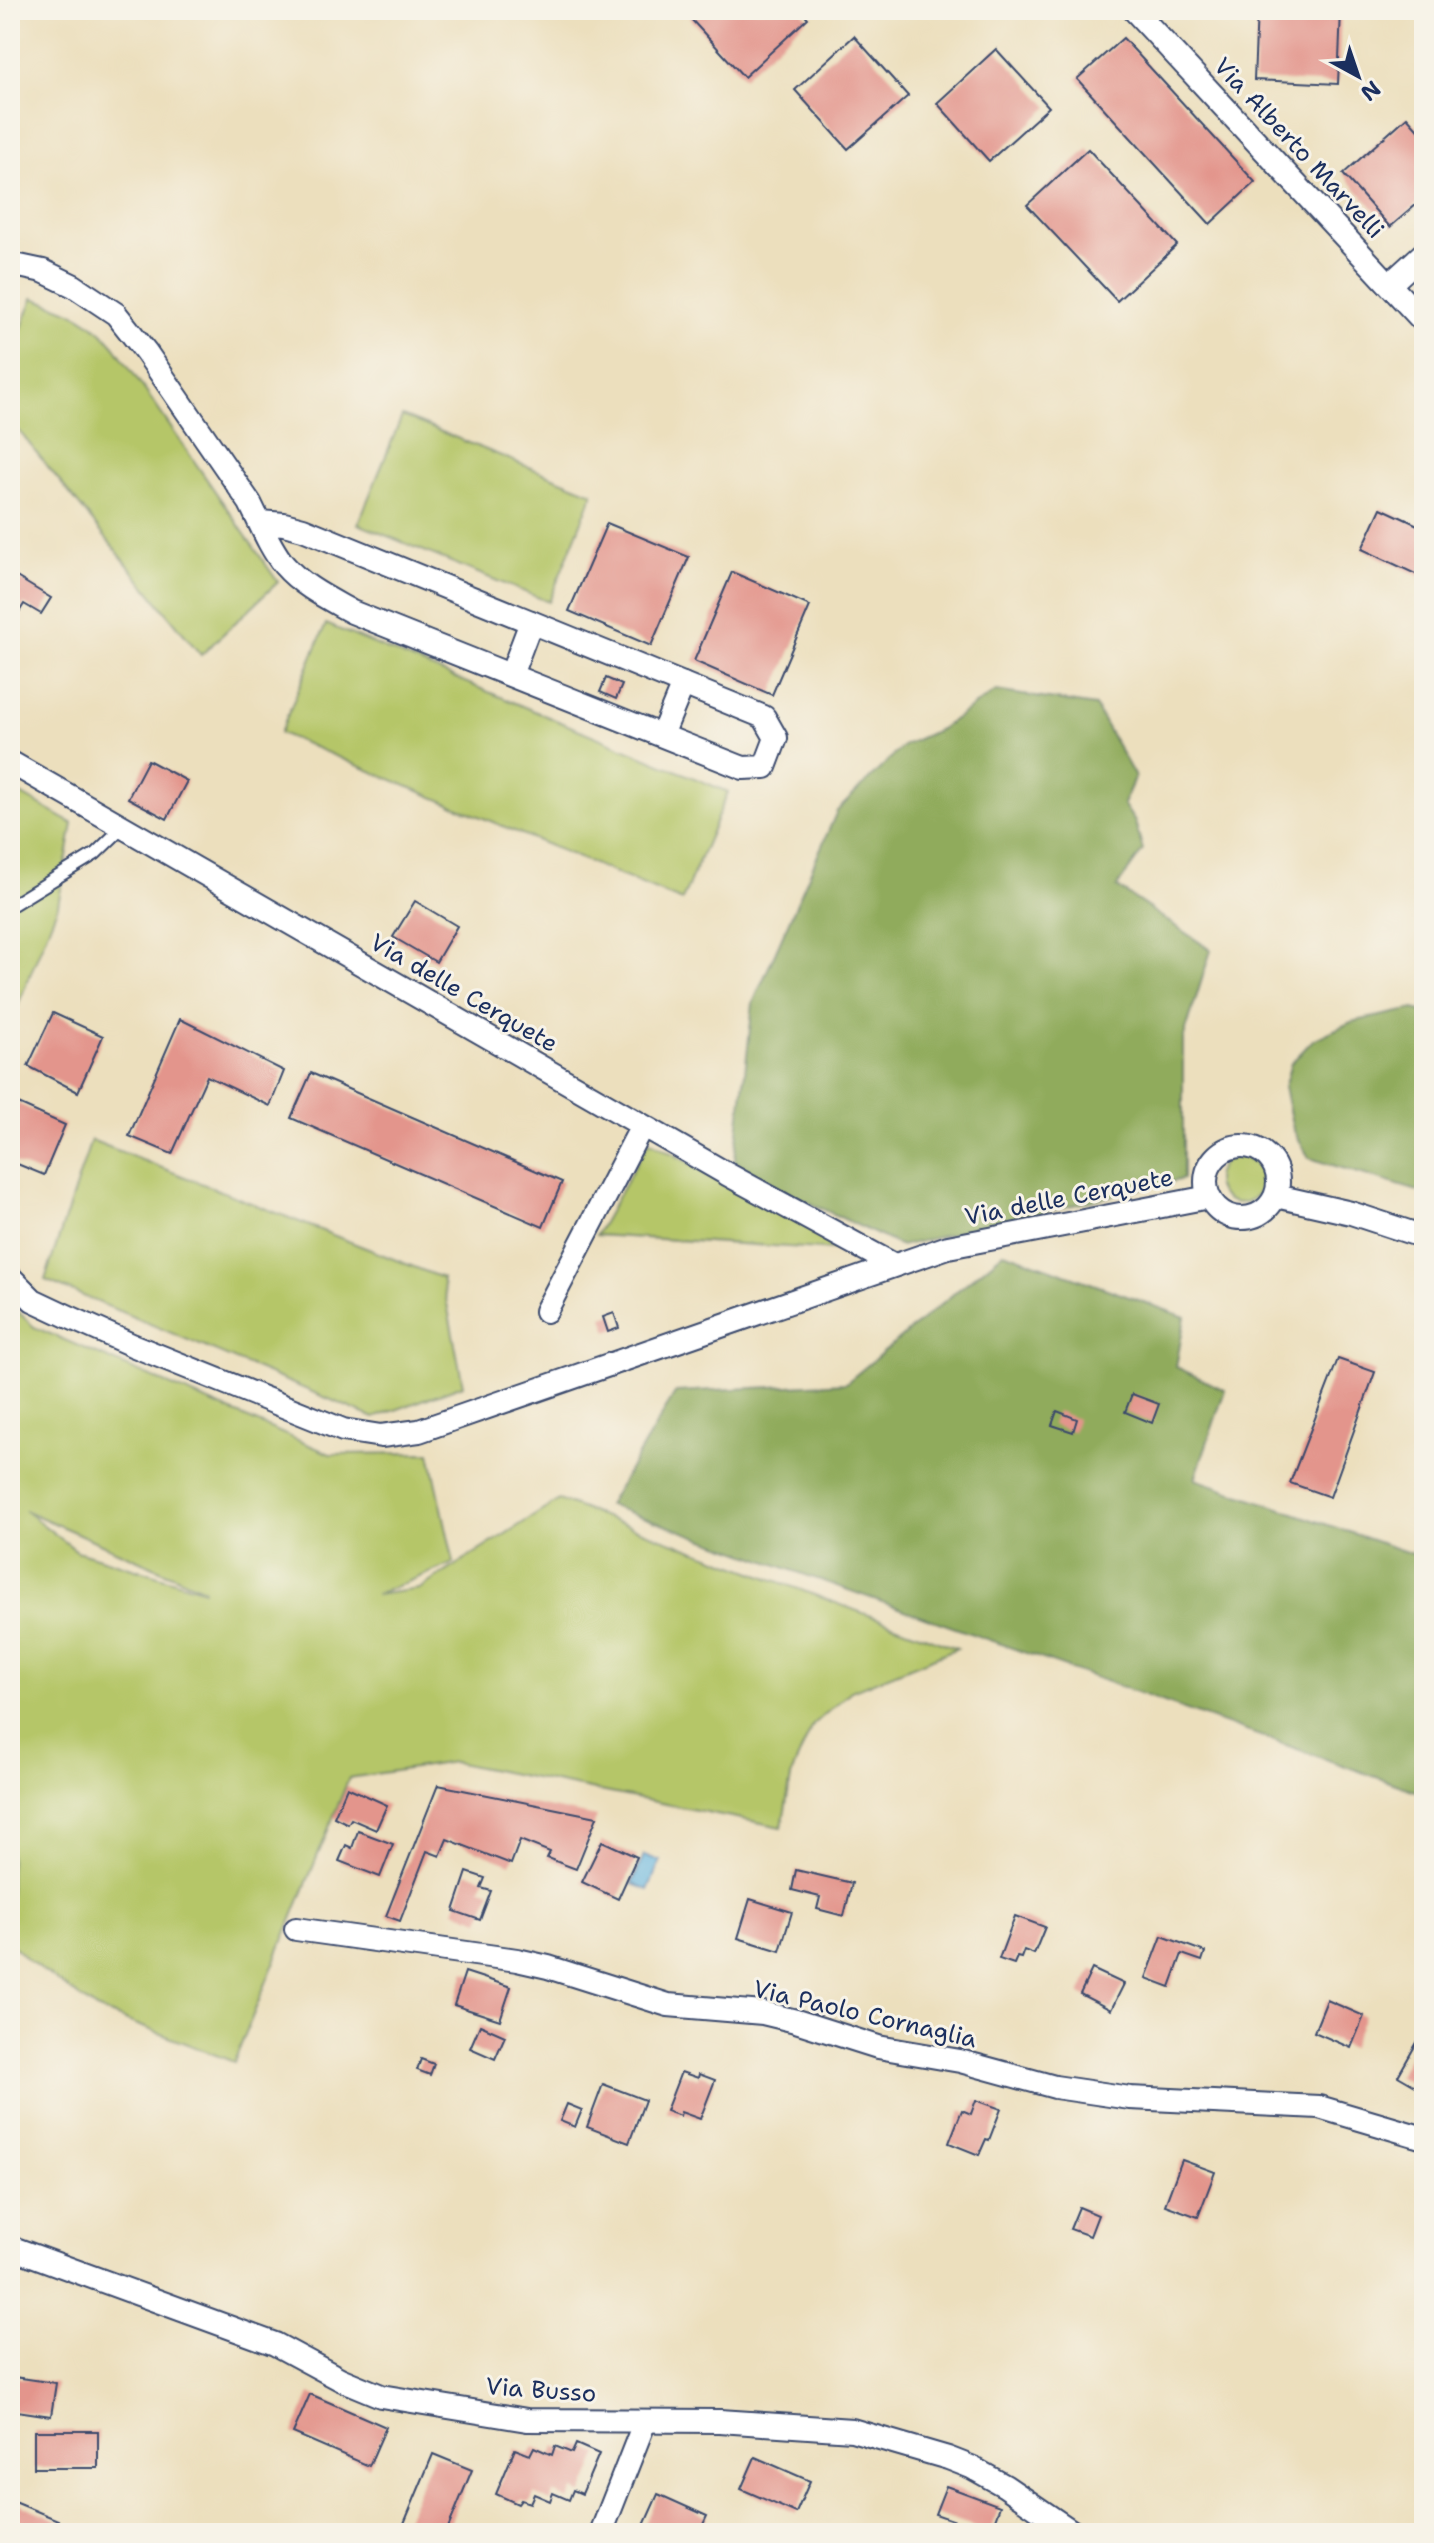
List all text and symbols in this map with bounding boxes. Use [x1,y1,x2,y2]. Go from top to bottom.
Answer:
north arrow [1318,36,1398,116]
street label: Via Alberto Marvelli [1207,51,1391,245]
text: N [1355,74,1387,108]
street label: Via delle Cerquete [364,926,564,1060]
street label: Via delle Cerquete [962,1161,1176,1233]
street label: Via Paolo Cornaglia [750,1973,980,2055]
street label: Via Busso [485,2370,597,2410]

